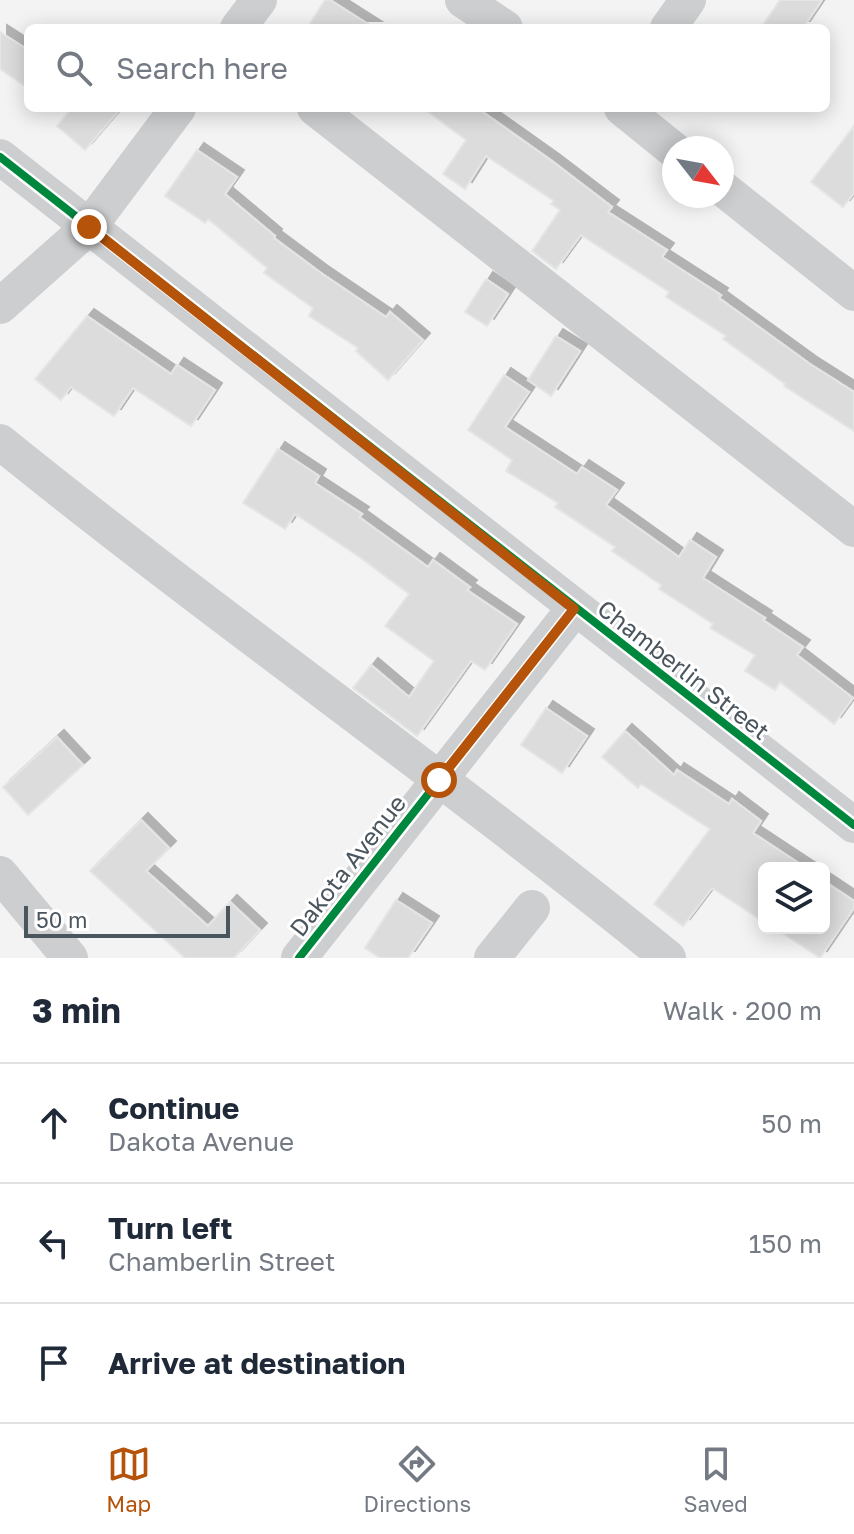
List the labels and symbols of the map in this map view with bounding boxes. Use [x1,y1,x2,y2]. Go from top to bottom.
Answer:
north arrow [662,136,734,208]
route end [71,209,107,245]
street label: Chamberlin Street [592,593,776,745]
route start [421,762,457,798]
street label: Dakota Avenue [283,788,411,942]
scale bar [24,902,230,938]

